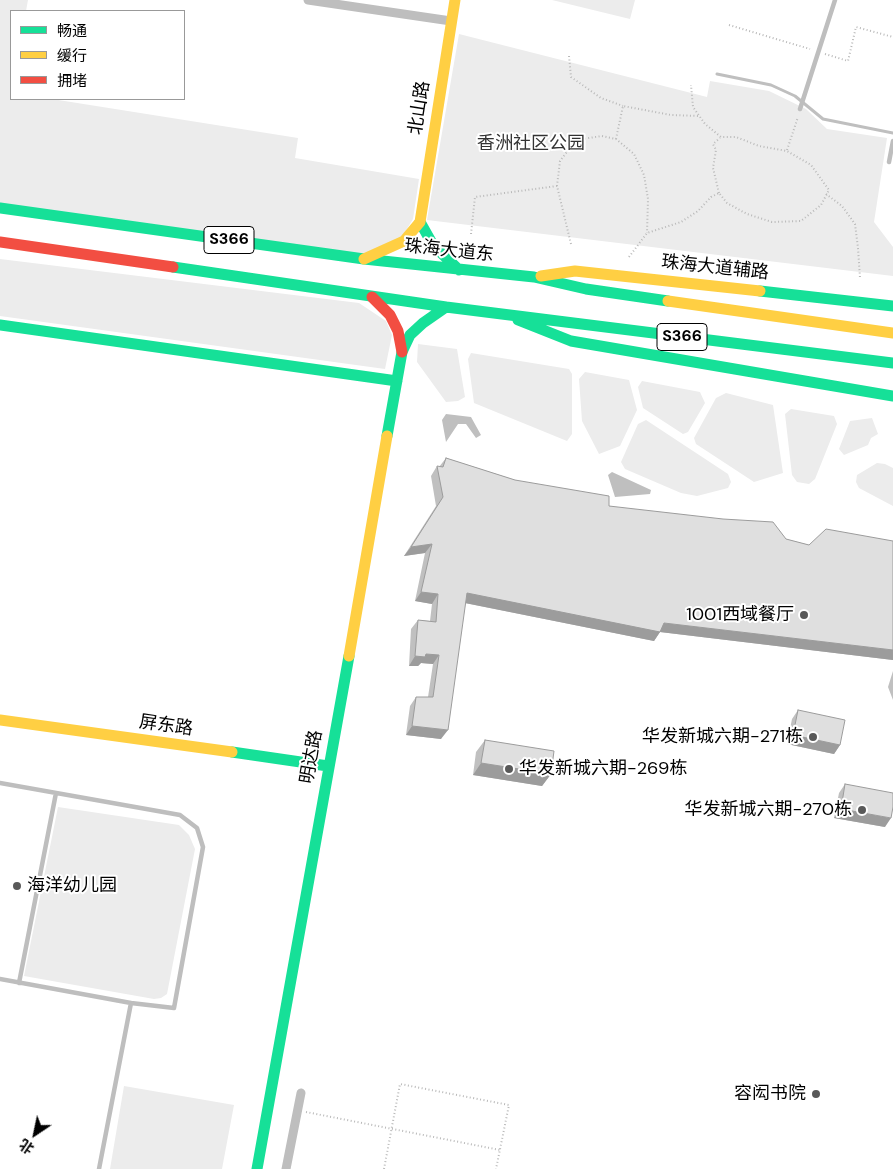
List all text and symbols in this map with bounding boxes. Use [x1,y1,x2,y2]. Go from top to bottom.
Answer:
legend [10,10,185,100]
text: 畅通 [57,21,87,41]
text: 缓行 [57,46,87,66]
text: 拥堵 [57,71,87,91]
street label: 北山路 [405,80,435,136]
park label: 香洲社区公园 [477,133,585,155]
road number: S366 [204,226,254,254]
street label: 珠海大道东 [403,236,495,266]
street label: 珠海大道辅路 [660,252,770,284]
road number: S366 [657,324,707,351]
place label: 1001西域餐厅 [686,604,794,626]
marker: 1001西域餐厅 [798,609,810,621]
street label: 屏东路 [138,712,194,740]
place label: 华发新城六期-271栋 [642,726,803,748]
street label: 明达路 [297,729,327,785]
marker: 华发新城六期-271栋 [807,731,819,743]
place label: 华发新城六期-269栋 [519,758,687,780]
marker: 华发新城六期-269栋 [503,763,515,775]
place label: 华发新城六期-270栋 [685,799,852,821]
marker: 华发新城六期-270栋 [856,804,868,816]
place label: 海洋幼儿园 [27,875,117,897]
marker: 海洋幼儿园 [11,880,23,892]
place label: 容闳书院 [734,1083,806,1105]
marker: 容闳书院 [810,1088,822,1100]
north arrow [10,1109,60,1159]
text: 北 [16,1135,37,1158]

